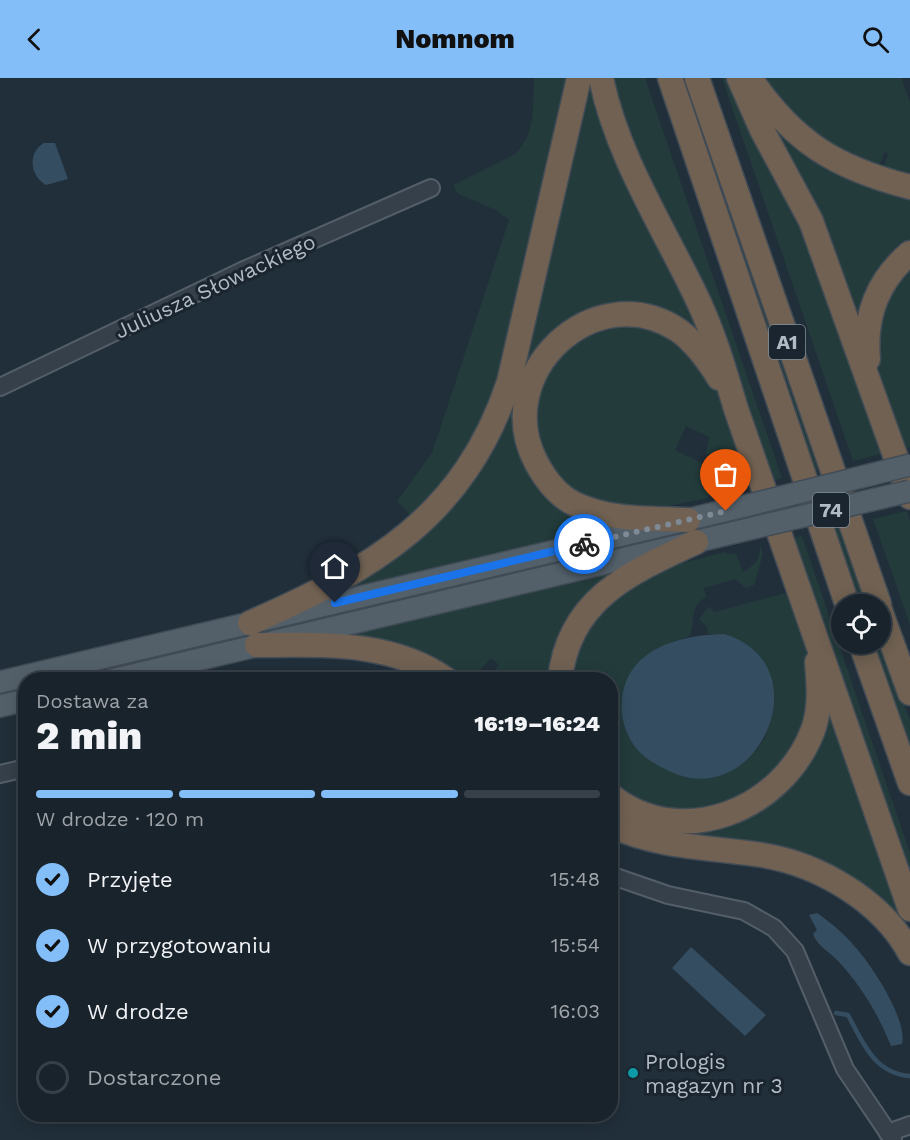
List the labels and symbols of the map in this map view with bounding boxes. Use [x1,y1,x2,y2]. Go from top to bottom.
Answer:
street label: Juliusza Słowackiego [111,229,319,343]
road number: A1 [769,325,805,359]
pin [700,449,751,511]
road number: 74 [813,493,849,527]
courier [554,514,614,574]
pin [309,541,360,603]
place label: Prologis magazyn nr 3 [645,1049,783,1098]
marker: Prologis magazyn nr 3 [626,1066,640,1080]

